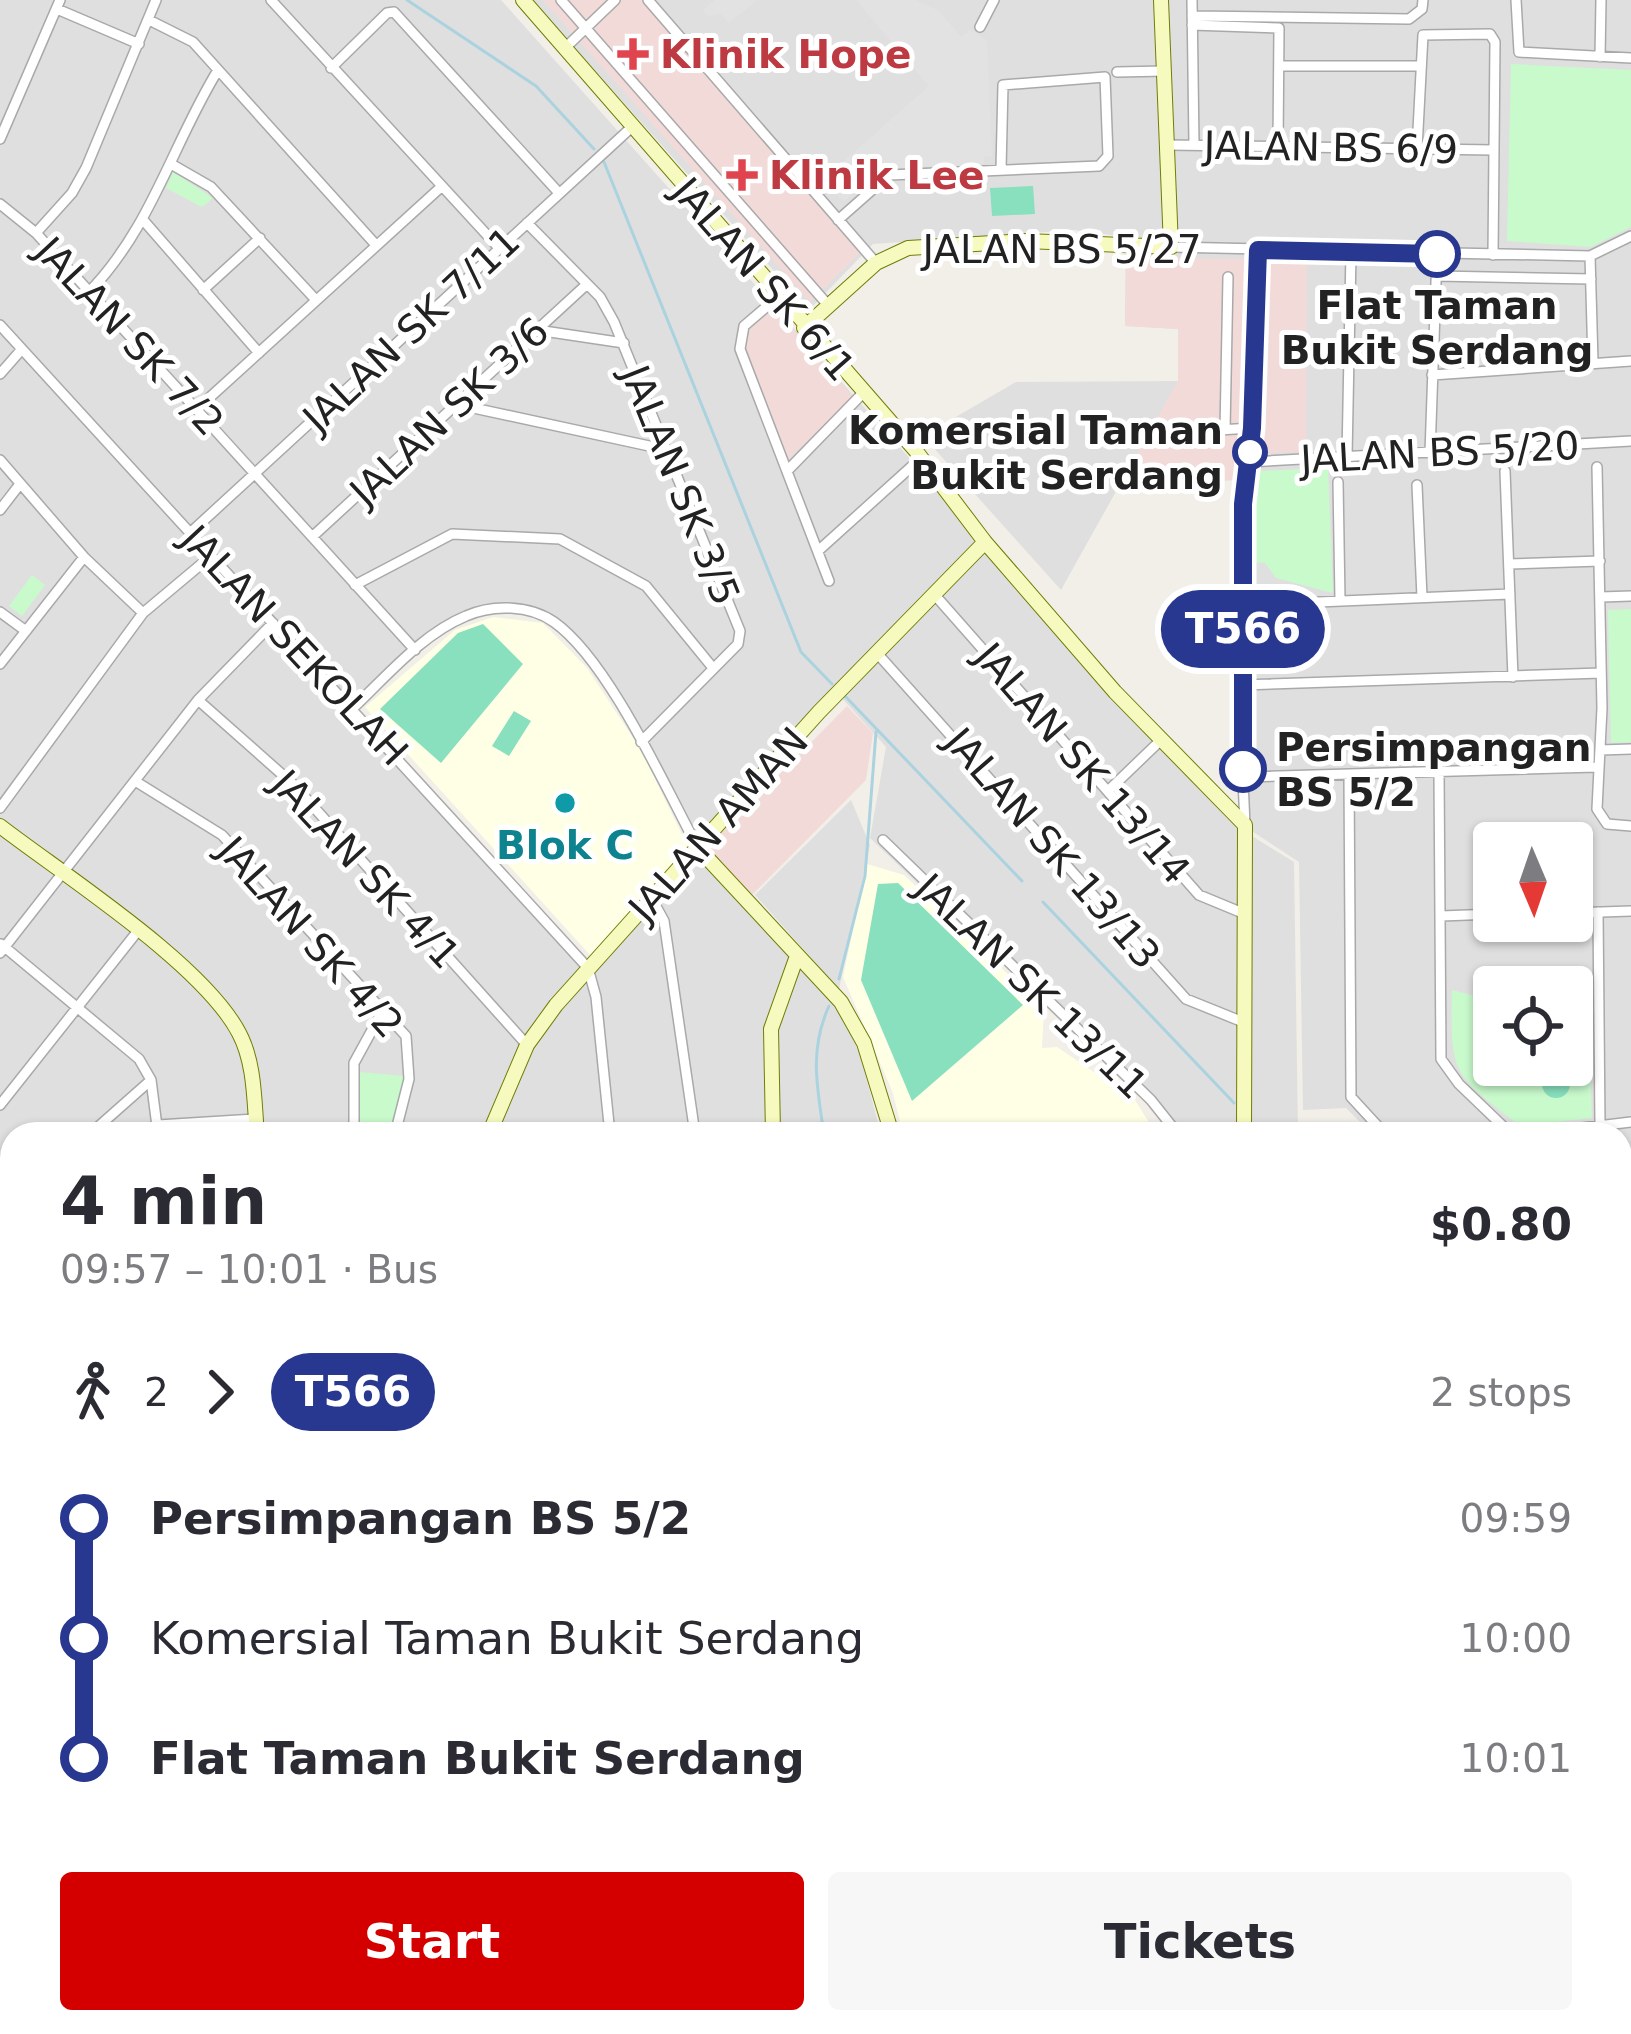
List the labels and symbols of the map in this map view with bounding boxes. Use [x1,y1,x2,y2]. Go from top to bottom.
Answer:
place label: Klinik Hope [660,32,911,77]
marker: Klinik Hope [617,38,649,70]
street label: JALAN BS 6/9 [1200,123,1459,172]
place label: Klinik Lee [769,153,984,198]
marker: Klinik Lee [726,159,758,191]
street label: JALAN SK 6/1 [661,167,864,390]
street label: JALAN SK 7/11 [292,218,529,443]
street label: JALAN SK 7/2 [25,226,233,445]
street label: JALAN BS 5/27 [919,227,1202,272]
marker: Flat Taman Bukit Serdang [1415,232,1459,276]
place label: Flat Taman Bukit Serdang [1281,283,1593,373]
street label: JALAN SK 3/6 [339,308,558,516]
street label: JALAN SK 3/5 [611,356,749,611]
place label: Komersial Taman Bukit Serdang [848,408,1223,498]
street label: JALAN BS 5/20 [1296,423,1581,482]
marker: Komersial Taman Bukit Serdang [1234,436,1266,468]
street label: JALAN SEKOLAH [170,514,417,774]
line badge: T566 [1159,590,1327,668]
street label: JALAN SK 13/14 [964,632,1199,893]
street label: JALAN SK 13/13 [934,717,1169,978]
street label: JALAN AMAN [618,718,817,932]
place label: Persimpangan BS 5/2 [1276,725,1592,815]
marker: Persimpangan BS 5/2 [1221,747,1265,791]
street label: JALAN SK 4/1 [261,759,469,978]
marker: Blok C [552,790,578,816]
north arrow [1473,822,1593,942]
place label: Blok C [496,823,634,868]
street label: JALAN SK 4/2 [207,826,412,1047]
street label: JALAN SK 13/11 [905,863,1156,1108]

